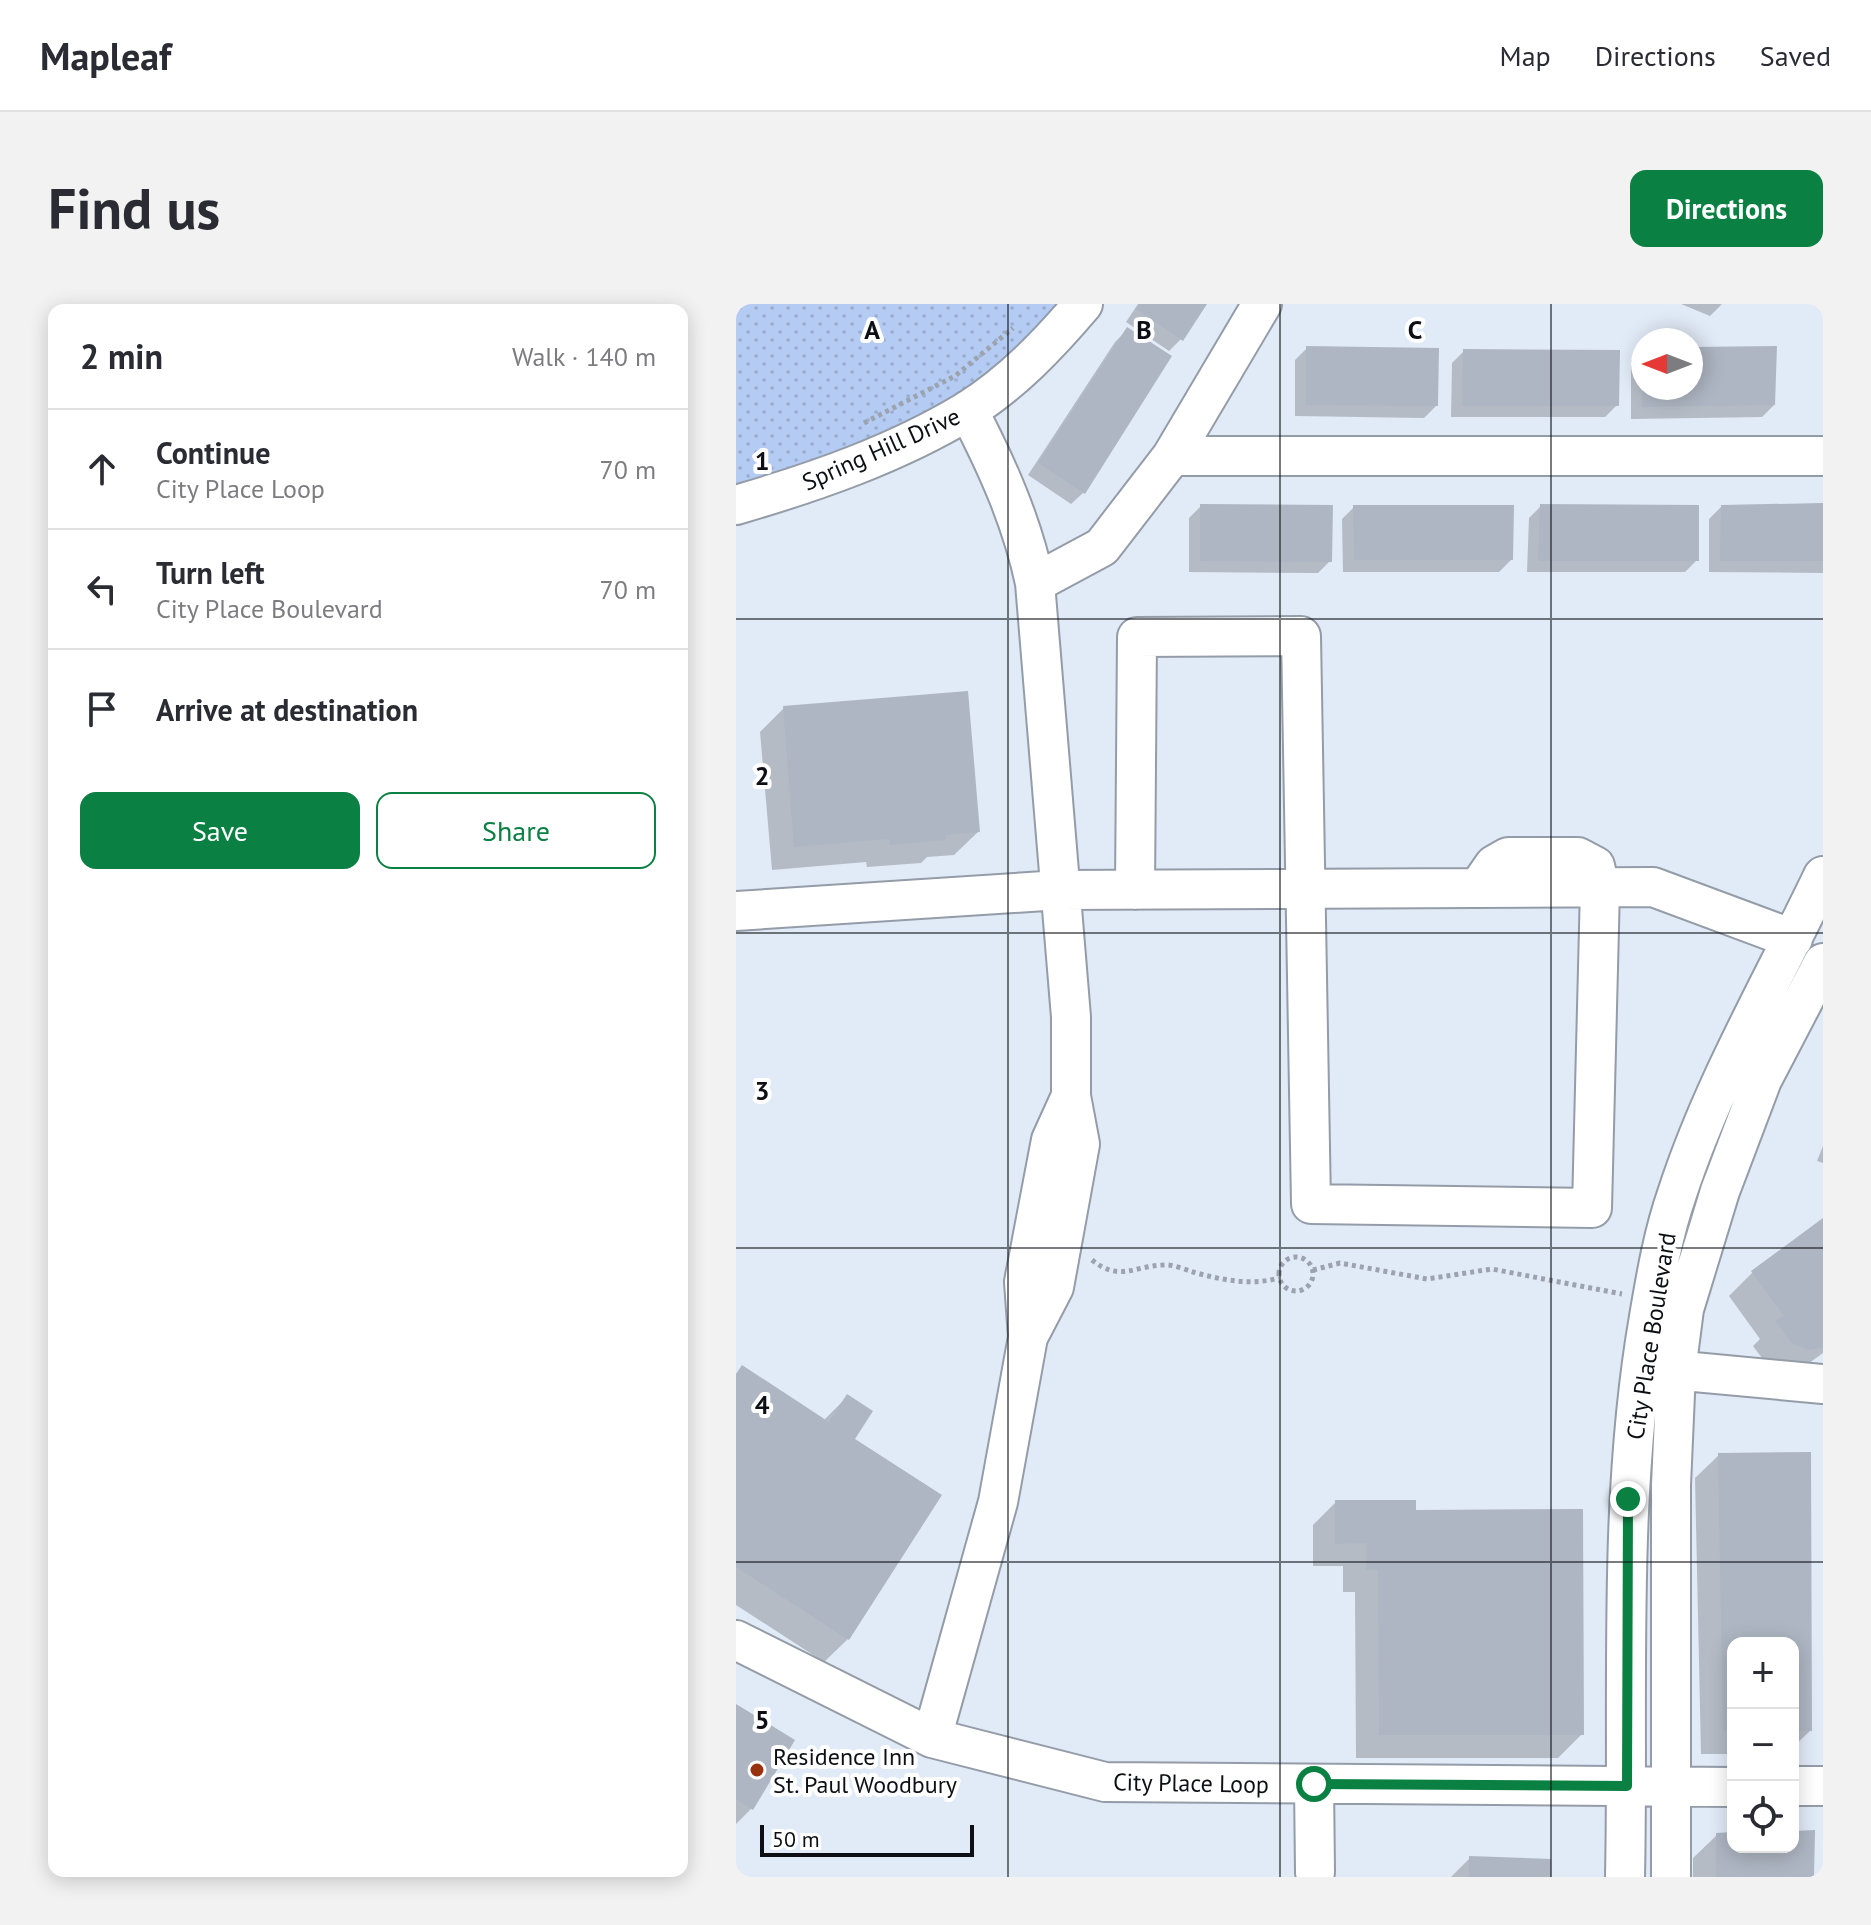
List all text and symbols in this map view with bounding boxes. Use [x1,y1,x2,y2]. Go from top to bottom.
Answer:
text: Mapleaf [40,31,171,80]
text: Map [1500,37,1551,74]
text: Directions [1595,37,1716,74]
text: Saved [1760,37,1831,74]
button: Directions [1630,170,1823,247]
text: Find us [48,172,220,244]
text: A [864,313,880,346]
text: B [1136,313,1152,346]
text: C [1408,313,1422,346]
north arrow [1631,328,1703,400]
text: 2 min [80,334,163,378]
text: Walk · 140 m [512,340,656,373]
street label: Spring Hill Drive [797,400,965,498]
text: Continue [156,433,270,472]
text: 1 [755,444,769,477]
icon: ahead [80,447,124,491]
text: 70 m [600,453,656,486]
text: City Place Loop [156,472,325,505]
text: Turn left [156,553,264,592]
icon: left [80,567,124,611]
text: 70 m [600,573,656,606]
text: City Place Boulevard [156,592,383,625]
icon: arrive [80,687,124,731]
text: Arrive at destination [156,690,418,729]
text: 2 [755,759,769,792]
button: Save [80,792,360,869]
button: Share [376,792,656,869]
text: 3 [755,1074,769,1107]
street label: City Place Boulevard [1619,1230,1683,1442]
text: 4 [755,1388,770,1421]
route end [1610,1481,1646,1517]
map controls [1727,1637,1799,1853]
button: + [1727,1637,1799,1709]
text: 5 [755,1703,769,1736]
button: − [1727,1709,1799,1781]
place label: Residence Inn St. Paul Woodbury [773,1741,957,1800]
marker: Residence Inn St. Paul Woodbury [748,1761,766,1779]
street label: City Place Loop [1113,1766,1269,1800]
route start [1296,1766,1332,1802]
button: locate [1727,1781,1799,1853]
scale bar [760,1821,974,1857]
text: 50 m [772,1825,820,1853]

